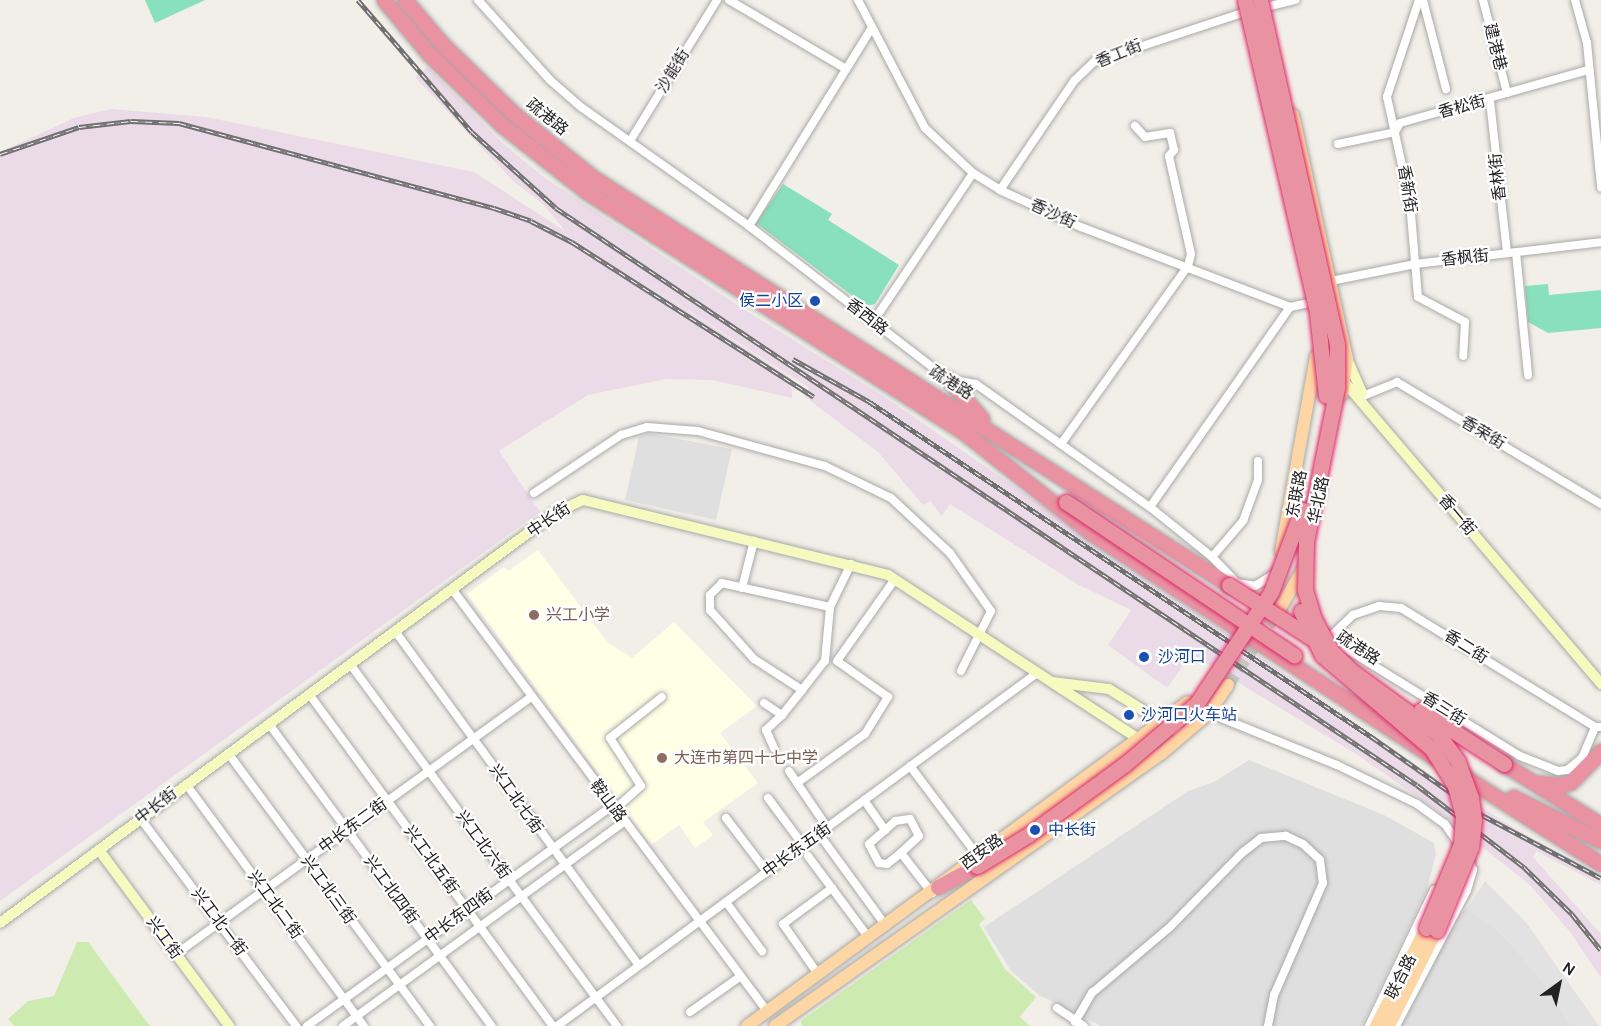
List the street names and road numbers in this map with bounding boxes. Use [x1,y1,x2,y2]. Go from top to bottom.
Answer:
street label: 建港巷 [1480,21,1510,73]
street label: 香工街 [1093,36,1145,72]
street label: 沙能街 [652,46,694,96]
street label: 香松街 [1436,92,1488,122]
street label: 疏港路 [522,94,572,140]
street label: 香林街 [1486,152,1510,202]
street label: 香新街 [1394,164,1420,214]
street label: 香沙街 [1027,195,1079,233]
street label: 香枫街 [1440,246,1490,270]
street label: 香西路 [842,295,892,339]
street label: 疏港路 [926,362,976,404]
street label: 香荣街 [1457,412,1509,454]
street label: 东联路 [1283,469,1311,519]
street label: 华北路 [1305,475,1333,525]
street label: 香一街 [1434,490,1480,540]
street label: 中长街 [524,499,574,541]
street label: 香二街 [1441,626,1491,668]
street label: 疏港路 [1333,627,1383,669]
street label: 香三街 [1419,688,1469,730]
street label: 兴工北七街 [485,761,547,837]
street label: 鞍山路 [586,776,630,826]
street label: 中长街 [131,784,181,828]
street label: 中长东二街 [315,795,391,857]
street label: 兴工北六街 [452,807,514,883]
street label: 中长东五街 [759,819,835,881]
street label: 兴工北五街 [400,822,462,898]
street label: 西安路 [957,830,1007,874]
street label: 兴工北三街 [297,852,359,928]
street label: 兴工北四街 [360,852,422,928]
street label: 兴工北二街 [244,867,306,943]
street label: 兴工北一街 [187,884,251,960]
street label: 中长东四街 [421,885,497,947]
street label: 兴工街 [142,913,186,963]
street label: 联合路 [1382,951,1420,1003]

